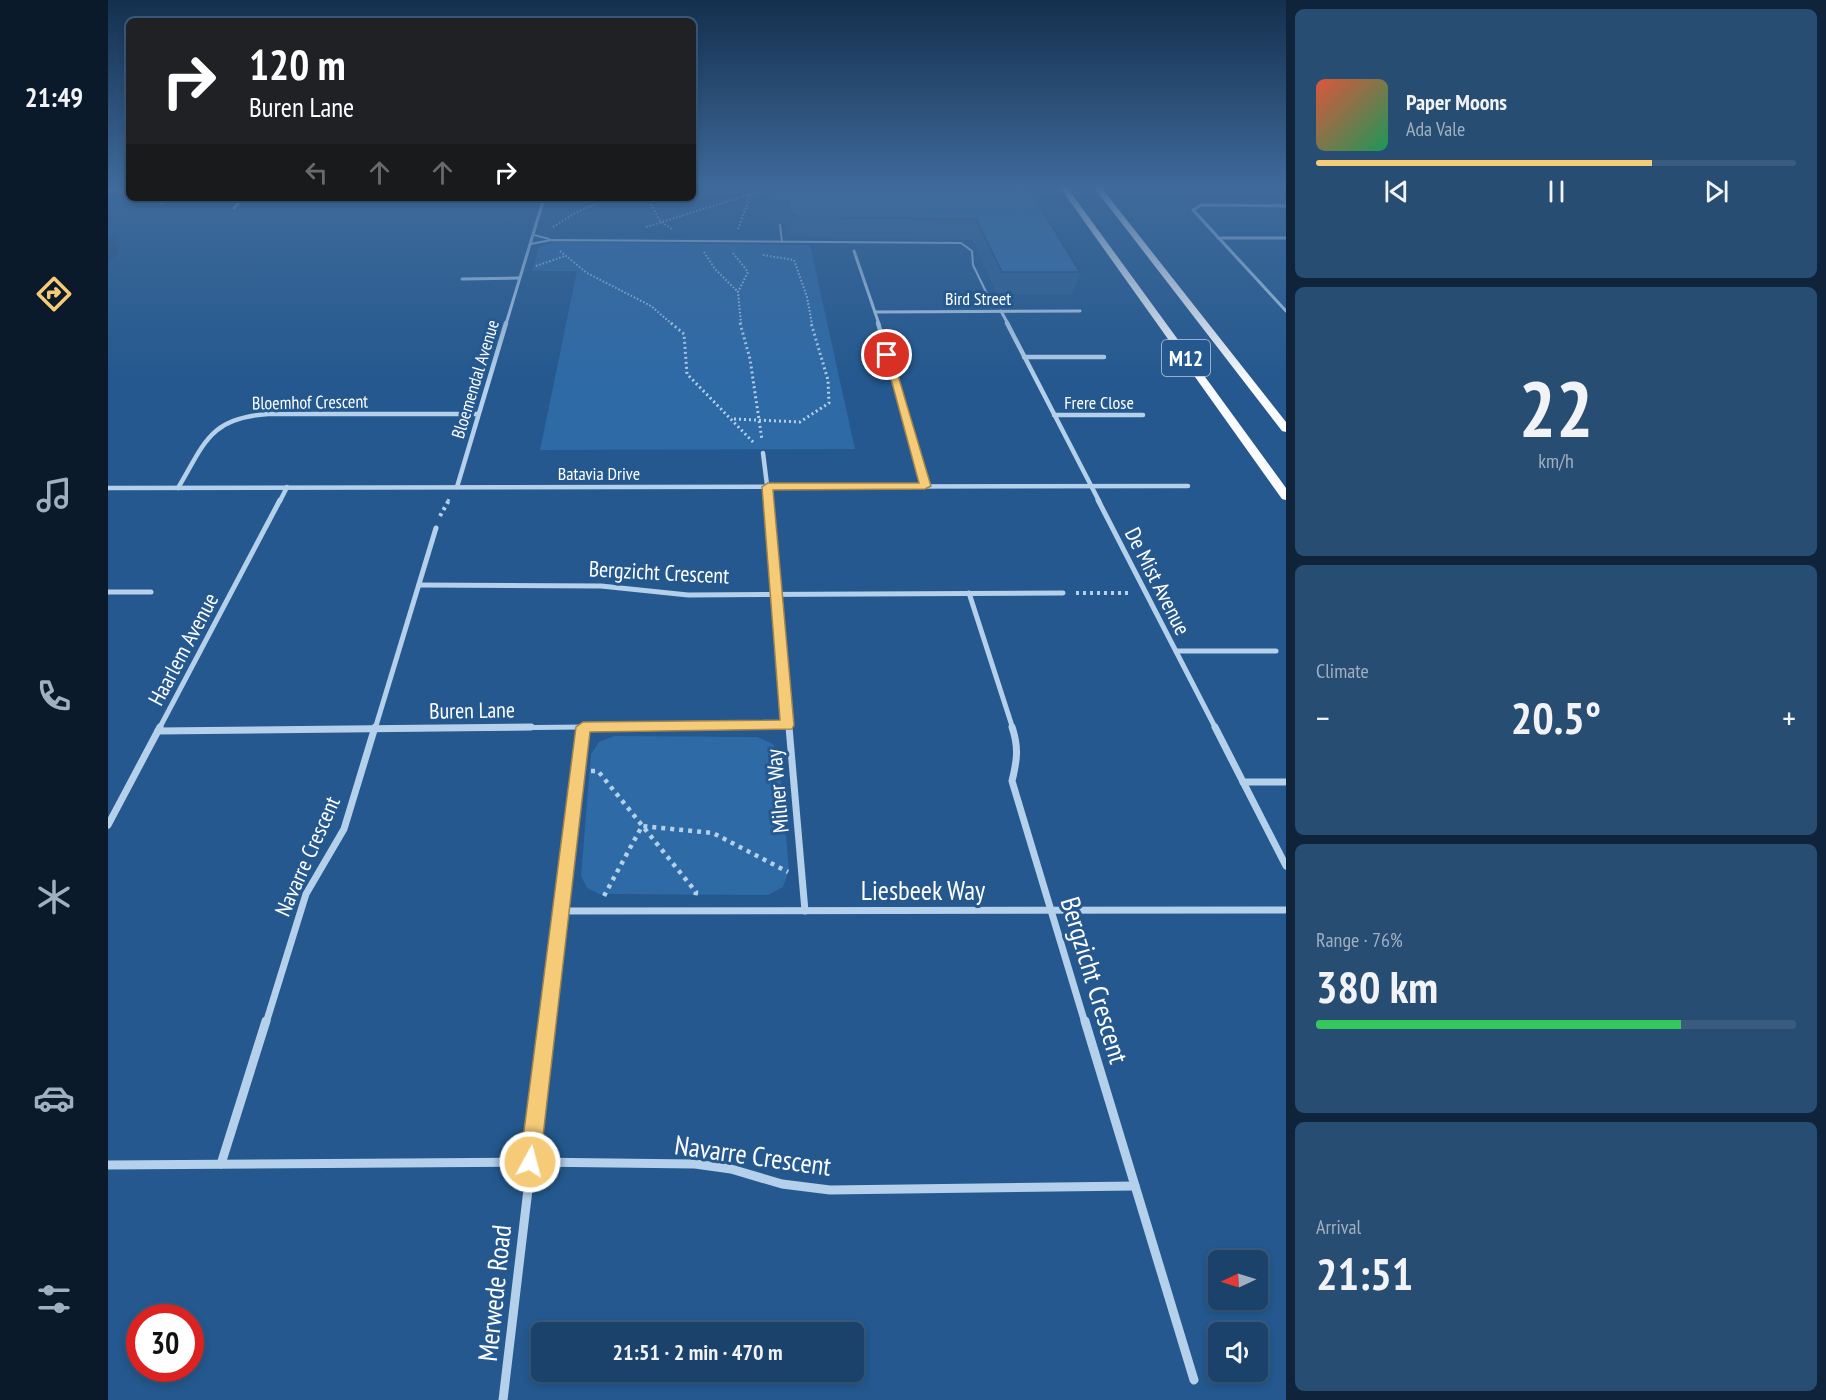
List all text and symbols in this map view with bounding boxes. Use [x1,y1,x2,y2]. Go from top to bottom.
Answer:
text: 120 m [249,37,346,92]
icon: right [150,42,228,120]
text: 21:49 [25,80,83,114]
text: Paper Moons [1406,88,1507,116]
text: Buren Lane [249,90,354,124]
text: Ada Vale [1406,116,1465,142]
icon: left [300,156,333,189]
icon: ahead [363,156,396,189]
icon: ahead [426,156,459,189]
icon: right [489,156,522,189]
icon: previous [1380,175,1413,208]
icon: pause [1540,175,1573,208]
icon: next [1700,175,1733,208]
icon: directions [33,273,75,315]
street label: Bird Street [945,287,1011,310]
street label: Bloemendal Avenue [446,317,504,441]
pin [861,329,912,380]
icon: arrive [870,338,903,371]
road number: M12 [1162,340,1210,376]
text: 22 [1519,358,1593,459]
street label: Bloemhof Crescent [252,389,368,415]
street label: Frere Close [1064,391,1134,414]
text: km/h [1538,448,1574,474]
street label: Batavia Drive [558,462,640,485]
icon: music [33,474,75,516]
street label: De Mist Avenue [1119,522,1197,640]
street label: Bergzicht Crescent [588,554,730,590]
street label: Haarlem Avenue [142,588,224,710]
text: Climate [1316,658,1369,684]
icon: phone [33,675,75,717]
text: 20.5° [1511,688,1601,746]
street label: Buren Lane [429,695,515,725]
text: − [1316,696,1330,739]
text: + [1782,696,1796,739]
street label: Milner Way [759,747,795,834]
street label: Navarre Crescent [268,792,346,920]
street label: Liesbeek Way [861,873,986,907]
icon: climate [33,876,75,918]
street label: Bergzicht Crescent [1054,893,1137,1068]
text: Range · 76% [1316,927,1403,953]
text: 380 km [1316,957,1438,1015]
icon: car [33,1077,75,1119]
street label: Navarre Crescent [673,1127,834,1183]
position arrow [498,1130,562,1194]
text: Arrival [1316,1214,1361,1240]
street label: Merwede Road [470,1223,518,1363]
text: 21:51 [1316,1244,1413,1302]
north arrow [1208,1250,1268,1310]
map controls [1208,1250,1268,1382]
icon: filters [33,1278,75,1320]
speed limit sign: 30 [126,1304,204,1382]
button: sound [1208,1322,1268,1382]
text: 21:51 · 2 min · 470 m [612,1338,783,1366]

